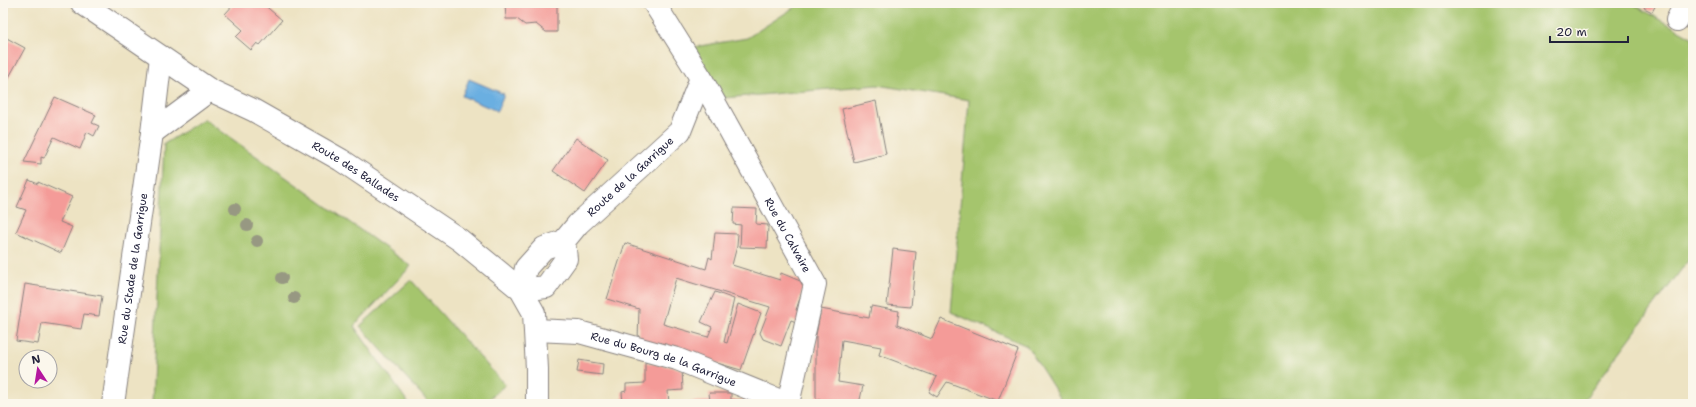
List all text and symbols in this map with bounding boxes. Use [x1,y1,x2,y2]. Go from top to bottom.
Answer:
scale bar [1550,18,1628,44]
text: 20 m [1556,24,1587,40]
street label: Route de la Garrigue [584,133,677,220]
street label: Route des Ballades [309,138,403,205]
street label: Rue du Stade de la Garrigue [114,192,151,345]
street label: Rue du Calvaire [761,195,815,275]
street label: Rue du Bourg de la Garrigue [589,328,739,390]
north arrow [18,349,58,389]
text: N [30,351,42,368]

